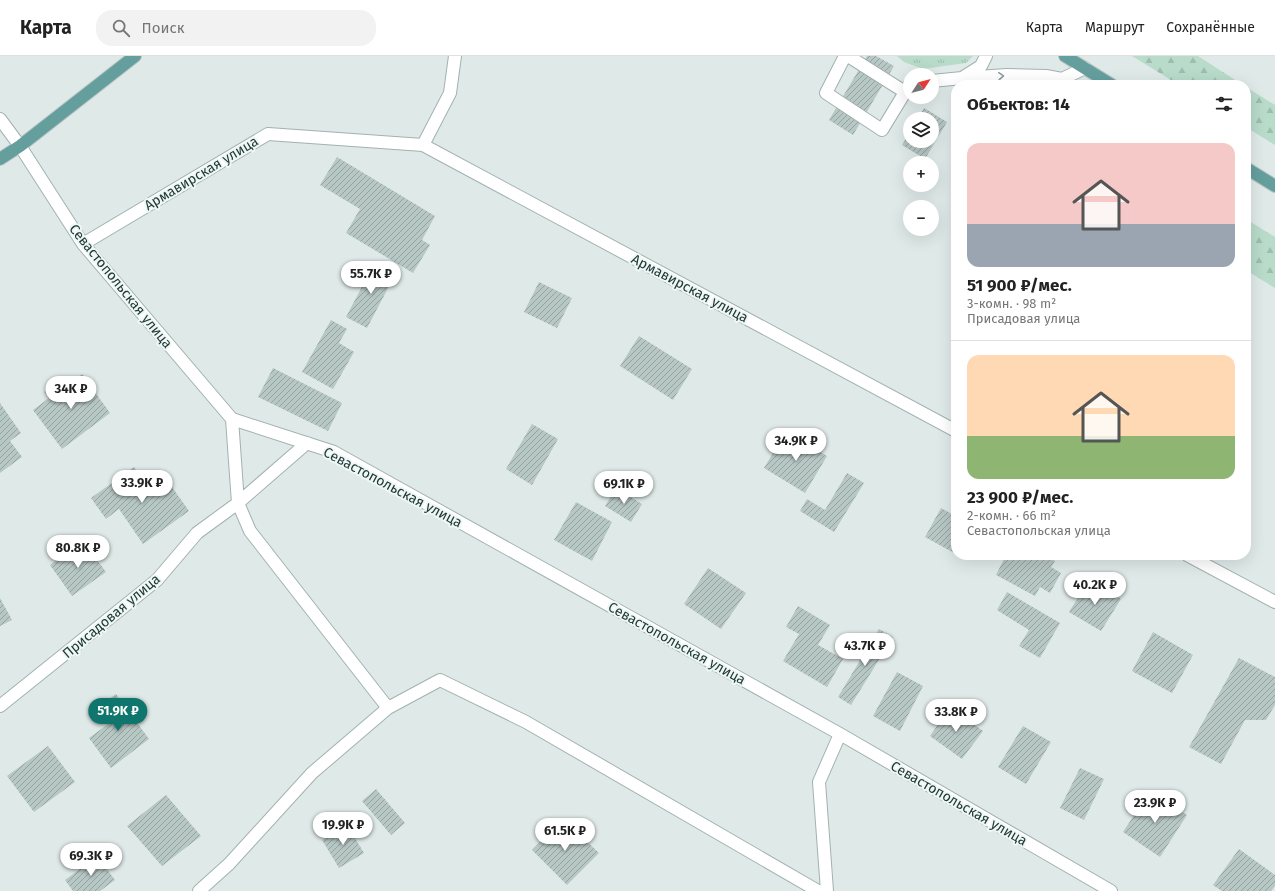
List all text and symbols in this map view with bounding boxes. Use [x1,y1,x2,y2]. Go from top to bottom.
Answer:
search box [96,10,376,46]
text: Карта [20,16,72,39]
icon: search [110,17,132,39]
text: Поиск [142,19,184,37]
text: Карта [1026,19,1063,36]
text: Маршрут [1085,19,1144,36]
text: Сохранённые [1166,19,1255,36]
north arrow [903,68,939,104]
map controls [903,68,939,236]
one-way arrow [998,71,1004,80]
icon: filters [1213,93,1235,115]
text: Объектов: 14 [967,94,1070,115]
button: layers [903,112,939,148]
street label: Армавирская улица [141,133,261,214]
button: + [903,156,939,192]
icon: home [1065,169,1137,241]
button: − [903,200,939,236]
street label: Севастопольская улица [65,221,176,352]
street label: Армавирская улица [628,250,751,326]
pin: 55.7K ₽ [334,261,408,295]
text: 55.7K ₽ [350,266,392,281]
text: 51 900 ₽/мес. [967,275,1072,296]
text: 3-комн. · 98 m² [967,296,1056,311]
text: Присадовая улица [967,311,1080,326]
pin: 34K ₽ [43,376,99,410]
text: 34K ₽ [54,381,88,396]
icon: home [1065,381,1137,453]
pin: 34.9K ₽ [759,428,833,462]
text: 34.9K ₽ [774,433,818,448]
street label: Севастопольская улица [320,444,465,531]
pin: 33.9K ₽ [105,470,179,504]
pin: 69.1K ₽ [587,471,661,505]
text: 33.9K ₽ [121,475,163,490]
text: 69.1K ₽ [603,476,645,491]
text: 23 900 ₽/мес. [967,487,1073,508]
text: 2-комн. · 66 m² [967,508,1056,523]
text: Севастопольская улица [967,523,1111,538]
pin: 80.8K ₽ [41,535,115,569]
text: 80.8K ₽ [56,540,100,555]
street label: Присадовая улица [59,571,164,662]
pin: 40.2K ₽ [1058,572,1132,606]
text: 40.2K ₽ [1073,577,1117,592]
street label: Севастопольская улица [605,598,749,688]
pin: 43.7K ₽ [828,633,902,667]
text: 43.7K ₽ [844,638,886,653]
pin: 51.9K ₽ [81,698,155,732]
pin: 33.8K ₽ [919,699,993,733]
text: 51.9K ₽ [97,703,139,718]
text: 33.8K ₽ [934,704,978,719]
street label: Севастопольская улица [887,757,1030,849]
pin: 23.9K ₽ [1118,790,1192,824]
text: 23.9K ₽ [1134,795,1176,810]
pin: 19.9K ₽ [306,812,380,846]
text: 19.9K ₽ [322,817,364,832]
pin: 61.5K ₽ [528,818,602,852]
text: 61.5K ₽ [544,823,586,838]
pin: 69.3K ₽ [54,843,128,877]
text: 69.3K ₽ [69,848,113,863]

